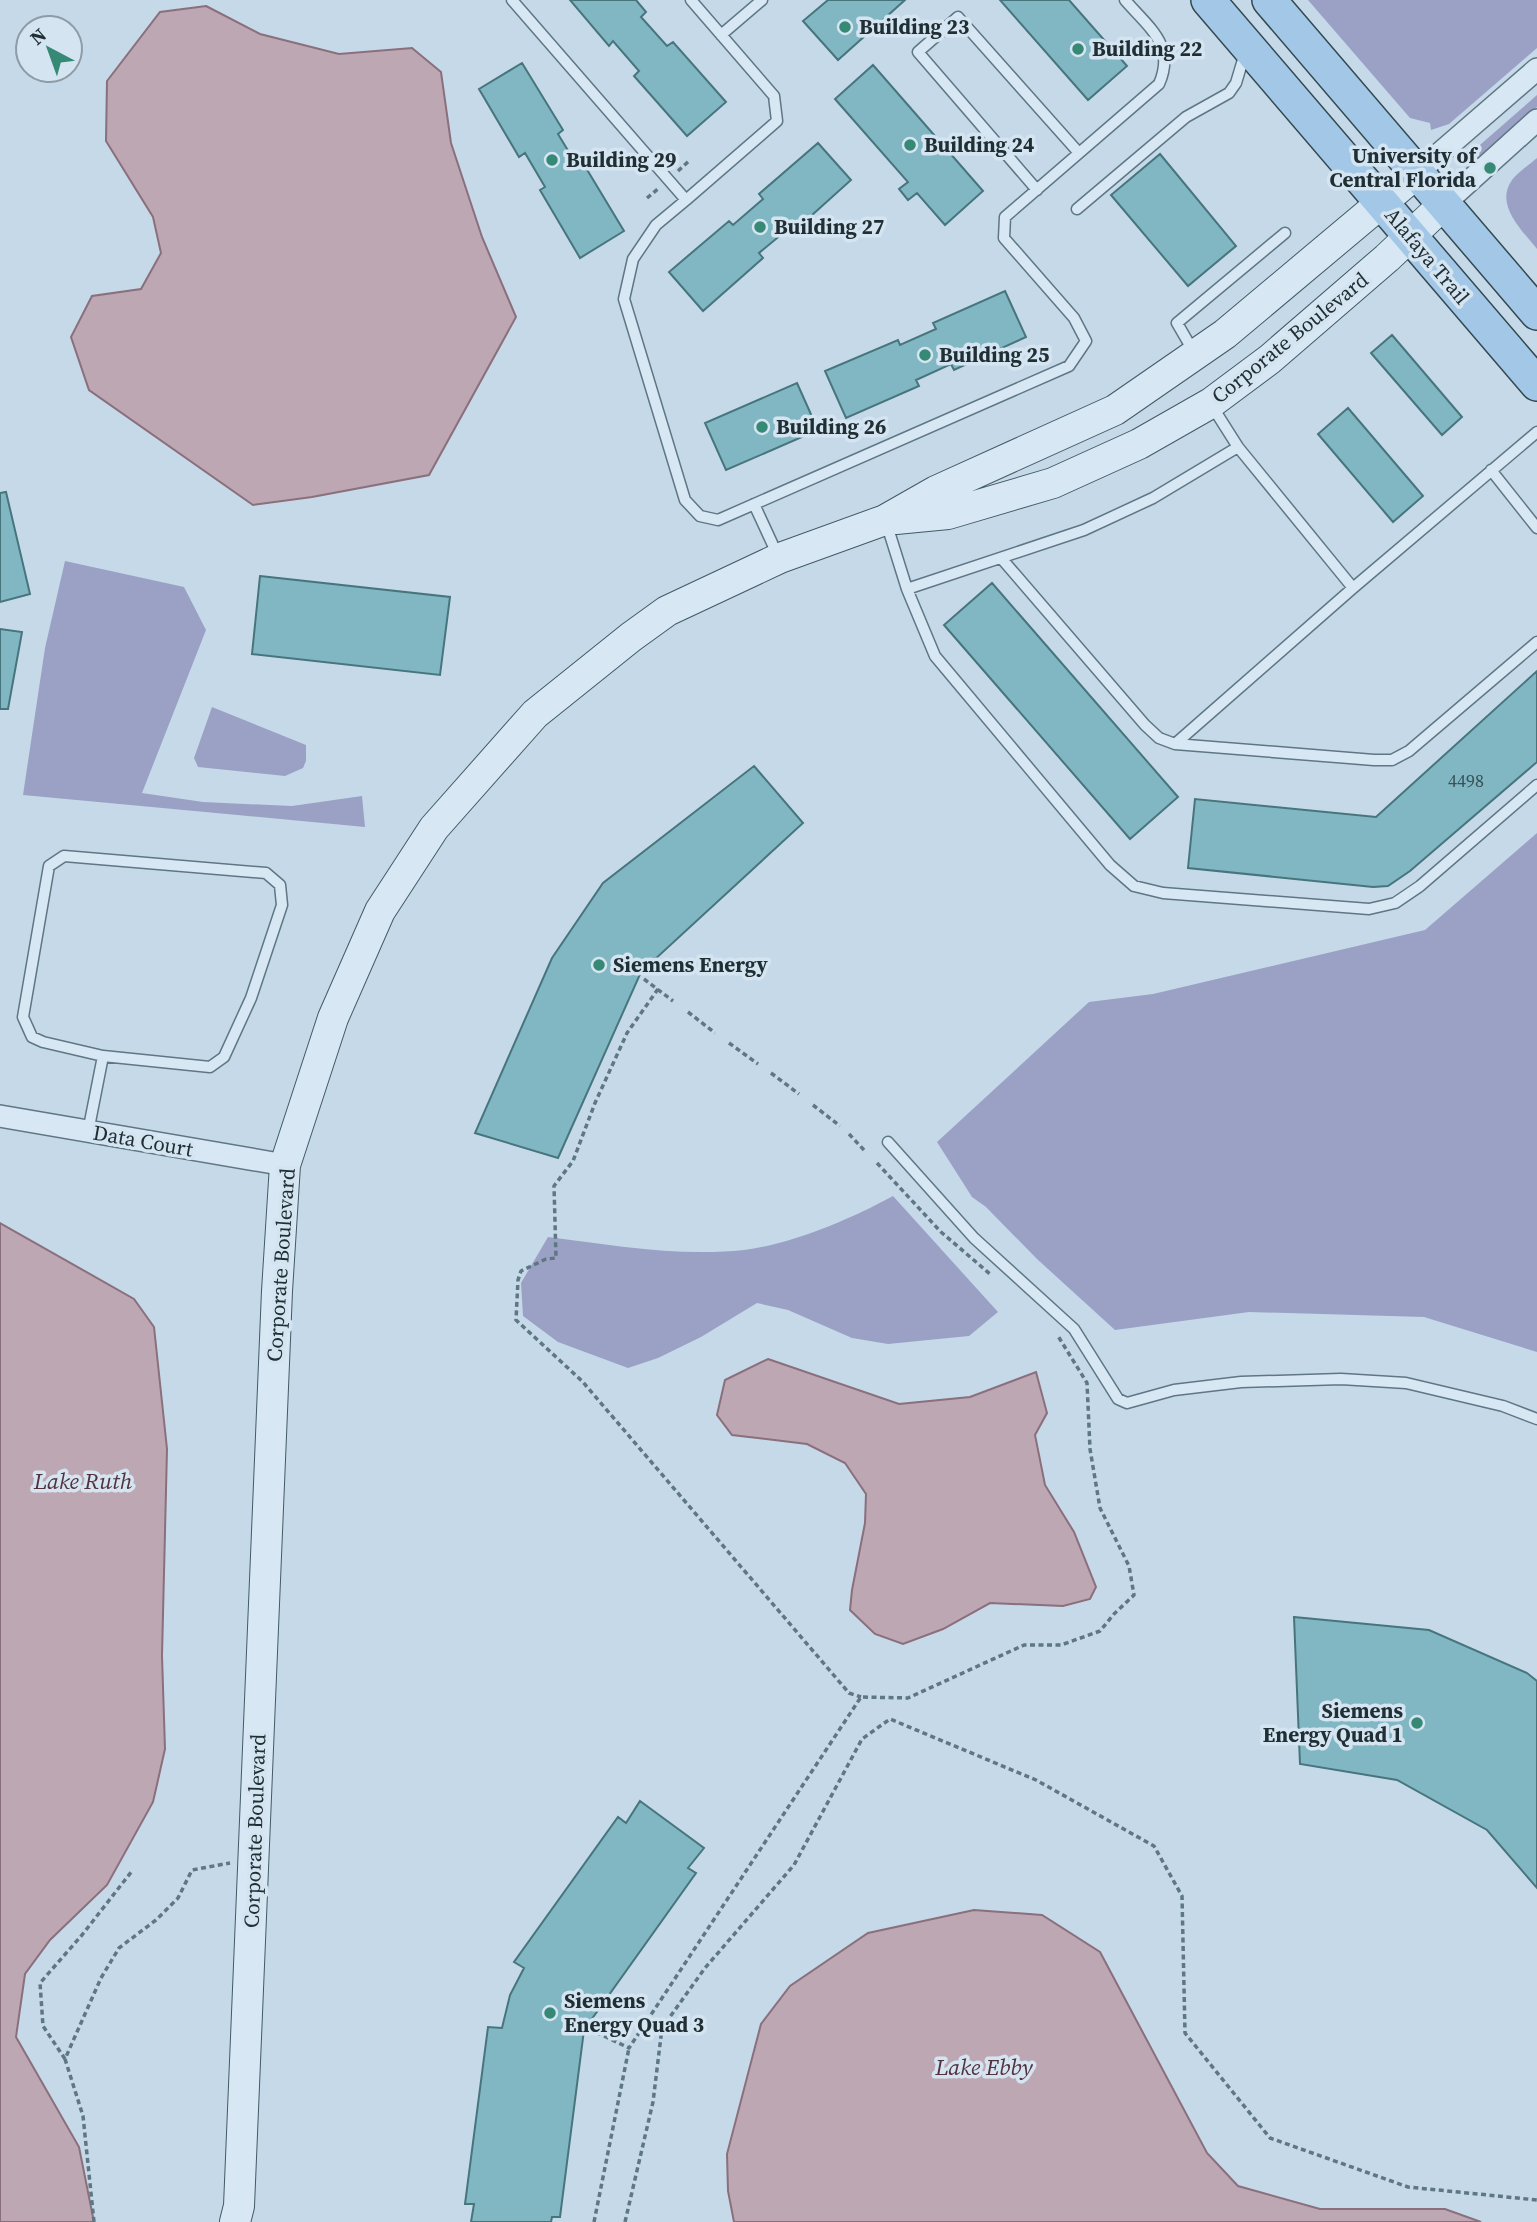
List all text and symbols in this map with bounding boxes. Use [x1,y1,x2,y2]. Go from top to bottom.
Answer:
place label: Building 23 [859,12,969,41]
north arrow [14,14,84,84]
marker: Building 23 [837,19,853,35]
text: N [24,22,52,51]
place label: Building 22 [1092,34,1202,63]
marker: Building 22 [1070,41,1086,57]
place label: Building 24 [924,130,1034,159]
marker: Building 24 [902,137,918,153]
place label: University of Central Florida [1329,141,1478,194]
place label: Building 29 [566,145,676,174]
marker: Building 29 [544,152,560,168]
marker: University of Central Florida [1482,160,1498,176]
street label: Alafaya Trail [1378,201,1476,310]
place label: Building 27 [774,212,884,241]
marker: Building 27 [752,219,768,235]
street label: Corporate Boulevard [1205,265,1374,410]
place label: Building 25 [939,340,1049,369]
marker: Building 25 [917,347,933,363]
place label: Building 26 [776,412,886,441]
marker: Building 26 [754,419,770,435]
house number: 4498 [1448,768,1484,793]
place label: Siemens Energy [613,950,768,979]
marker: Siemens Energy [591,957,607,973]
street label: Data Court [91,1117,195,1164]
street label: Corporate Boulevard [259,1167,302,1363]
water label: Lake Ruth [33,1465,133,1497]
place label: Siemens Energy Quad 1 [1263,1696,1403,1749]
marker: Siemens Energy Quad 1 [1409,1715,1425,1731]
street label: Corporate Boulevard [237,1733,272,1929]
place label: Siemens Energy Quad 3 [564,1986,704,2039]
marker: Siemens Energy Quad 3 [542,2005,558,2021]
water label: Lake Ebby [934,2051,1034,2083]

